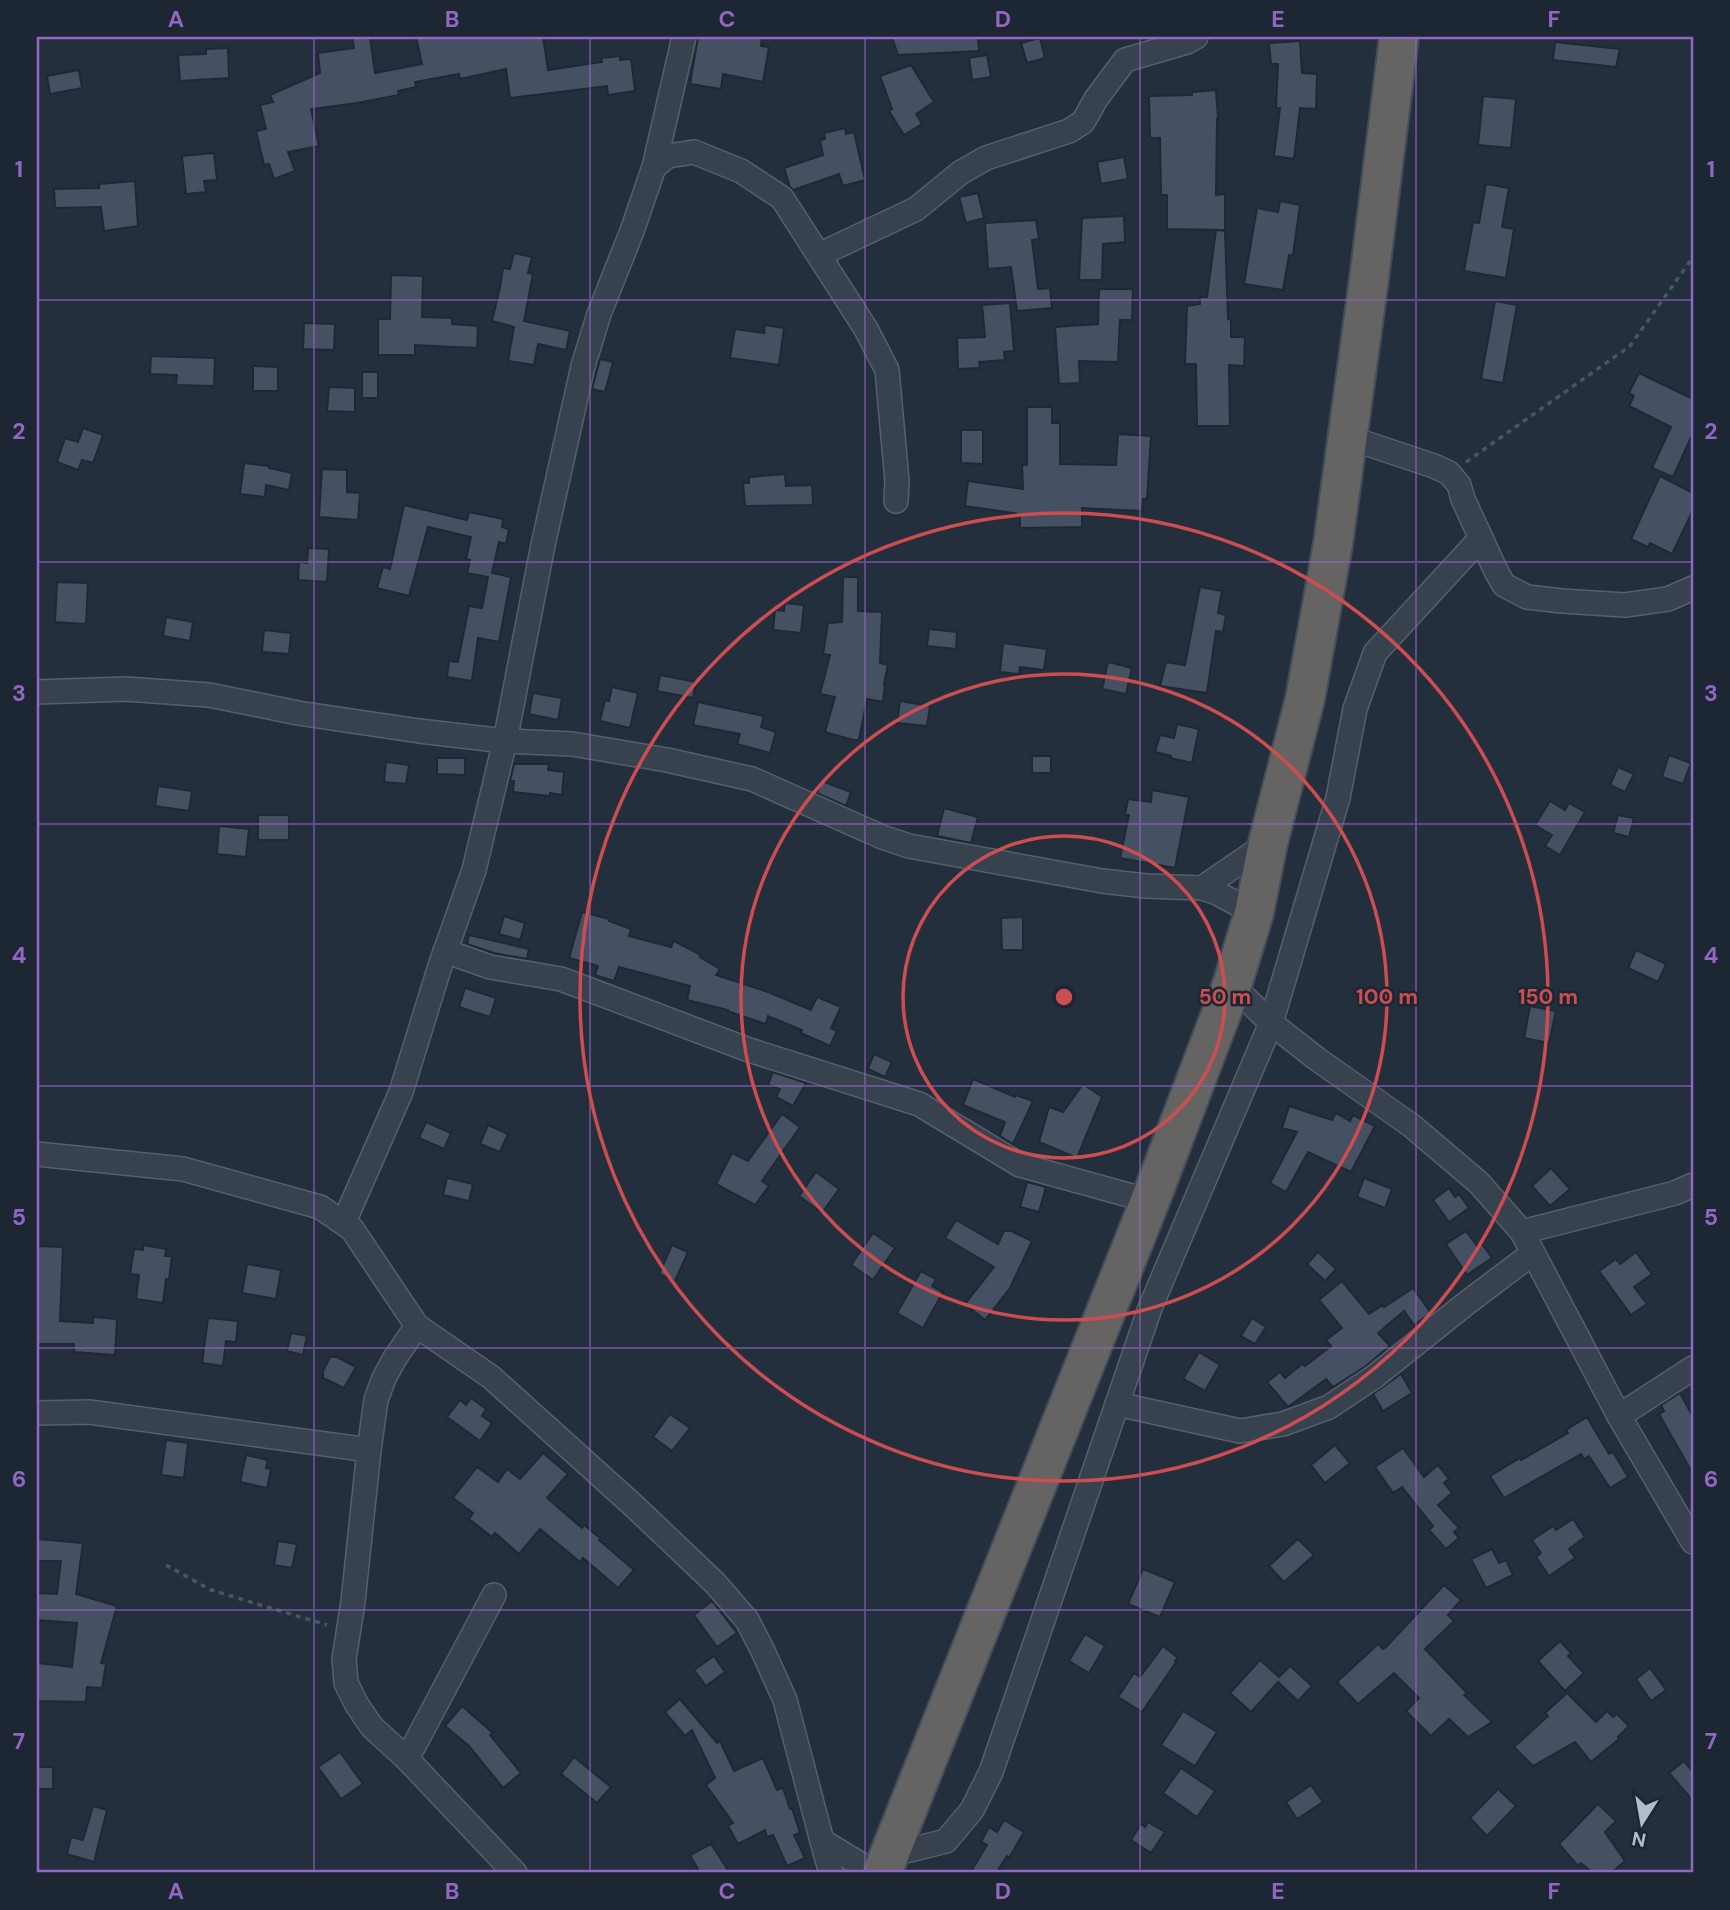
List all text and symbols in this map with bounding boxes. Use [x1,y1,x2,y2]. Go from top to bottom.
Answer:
text: A [168,4,184,34]
text: B [445,4,459,34]
text: C [719,4,735,34]
text: D [995,4,1011,34]
text: E [1271,4,1285,34]
text: F [1548,4,1561,34]
text: 1 [15,154,23,184]
text: 1 [1707,154,1715,184]
text: 2 [12,416,26,446]
text: 2 [1704,416,1718,446]
text: 3 [12,678,26,708]
text: 3 [1704,678,1718,708]
text: 4 [12,940,27,970]
text: 4 [1704,940,1719,970]
text: 50 m [1199,983,1251,1011]
text: 100 m [1356,983,1418,1011]
text: 150 m [1518,983,1578,1011]
centre of rings [1052,985,1076,1009]
text: 5 [12,1202,26,1232]
text: 5 [1704,1202,1718,1232]
text: 6 [12,1464,26,1494]
text: 6 [1704,1464,1718,1494]
text: 7 [13,1726,25,1756]
text: 7 [1705,1726,1717,1756]
north arrow [1608,1787,1678,1857]
text: N [1630,1826,1648,1853]
text: A [168,1876,184,1906]
text: B [445,1876,459,1906]
text: C [719,1876,735,1906]
text: D [995,1876,1011,1906]
text: E [1271,1876,1285,1906]
text: F [1548,1876,1561,1906]

